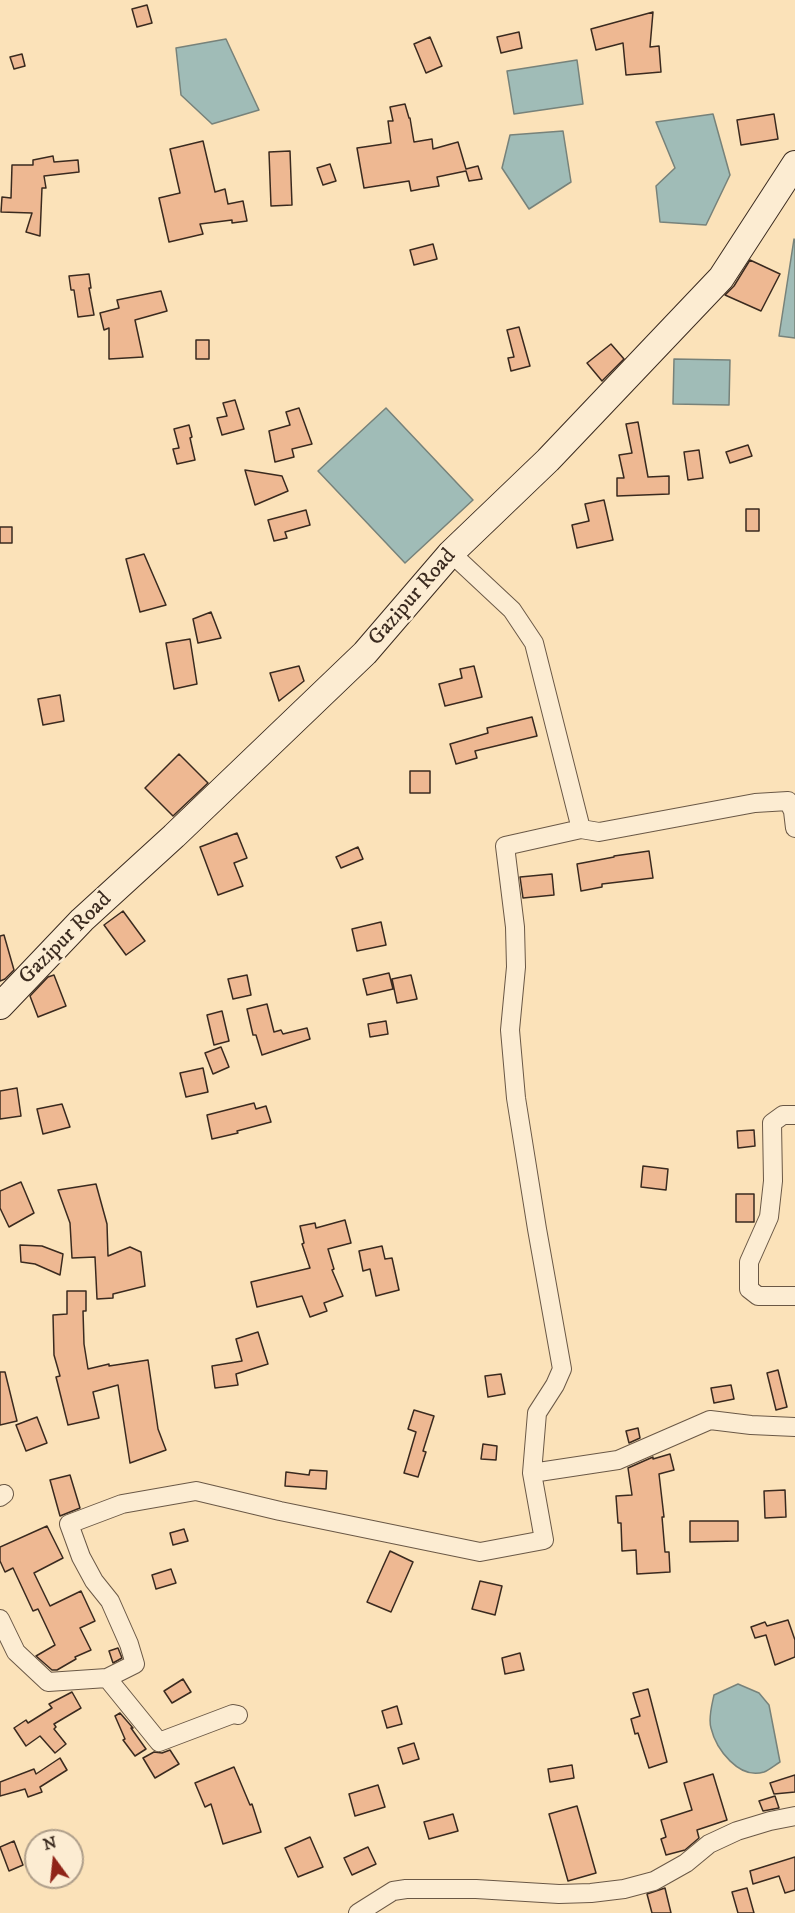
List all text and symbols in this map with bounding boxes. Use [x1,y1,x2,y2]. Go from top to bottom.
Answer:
street label: Gazipur Road [364,544,462,652]
street label: Gazipur Road [14,887,118,991]
north arrow [24,1829,84,1889]
text: N [41,1832,59,1855]

